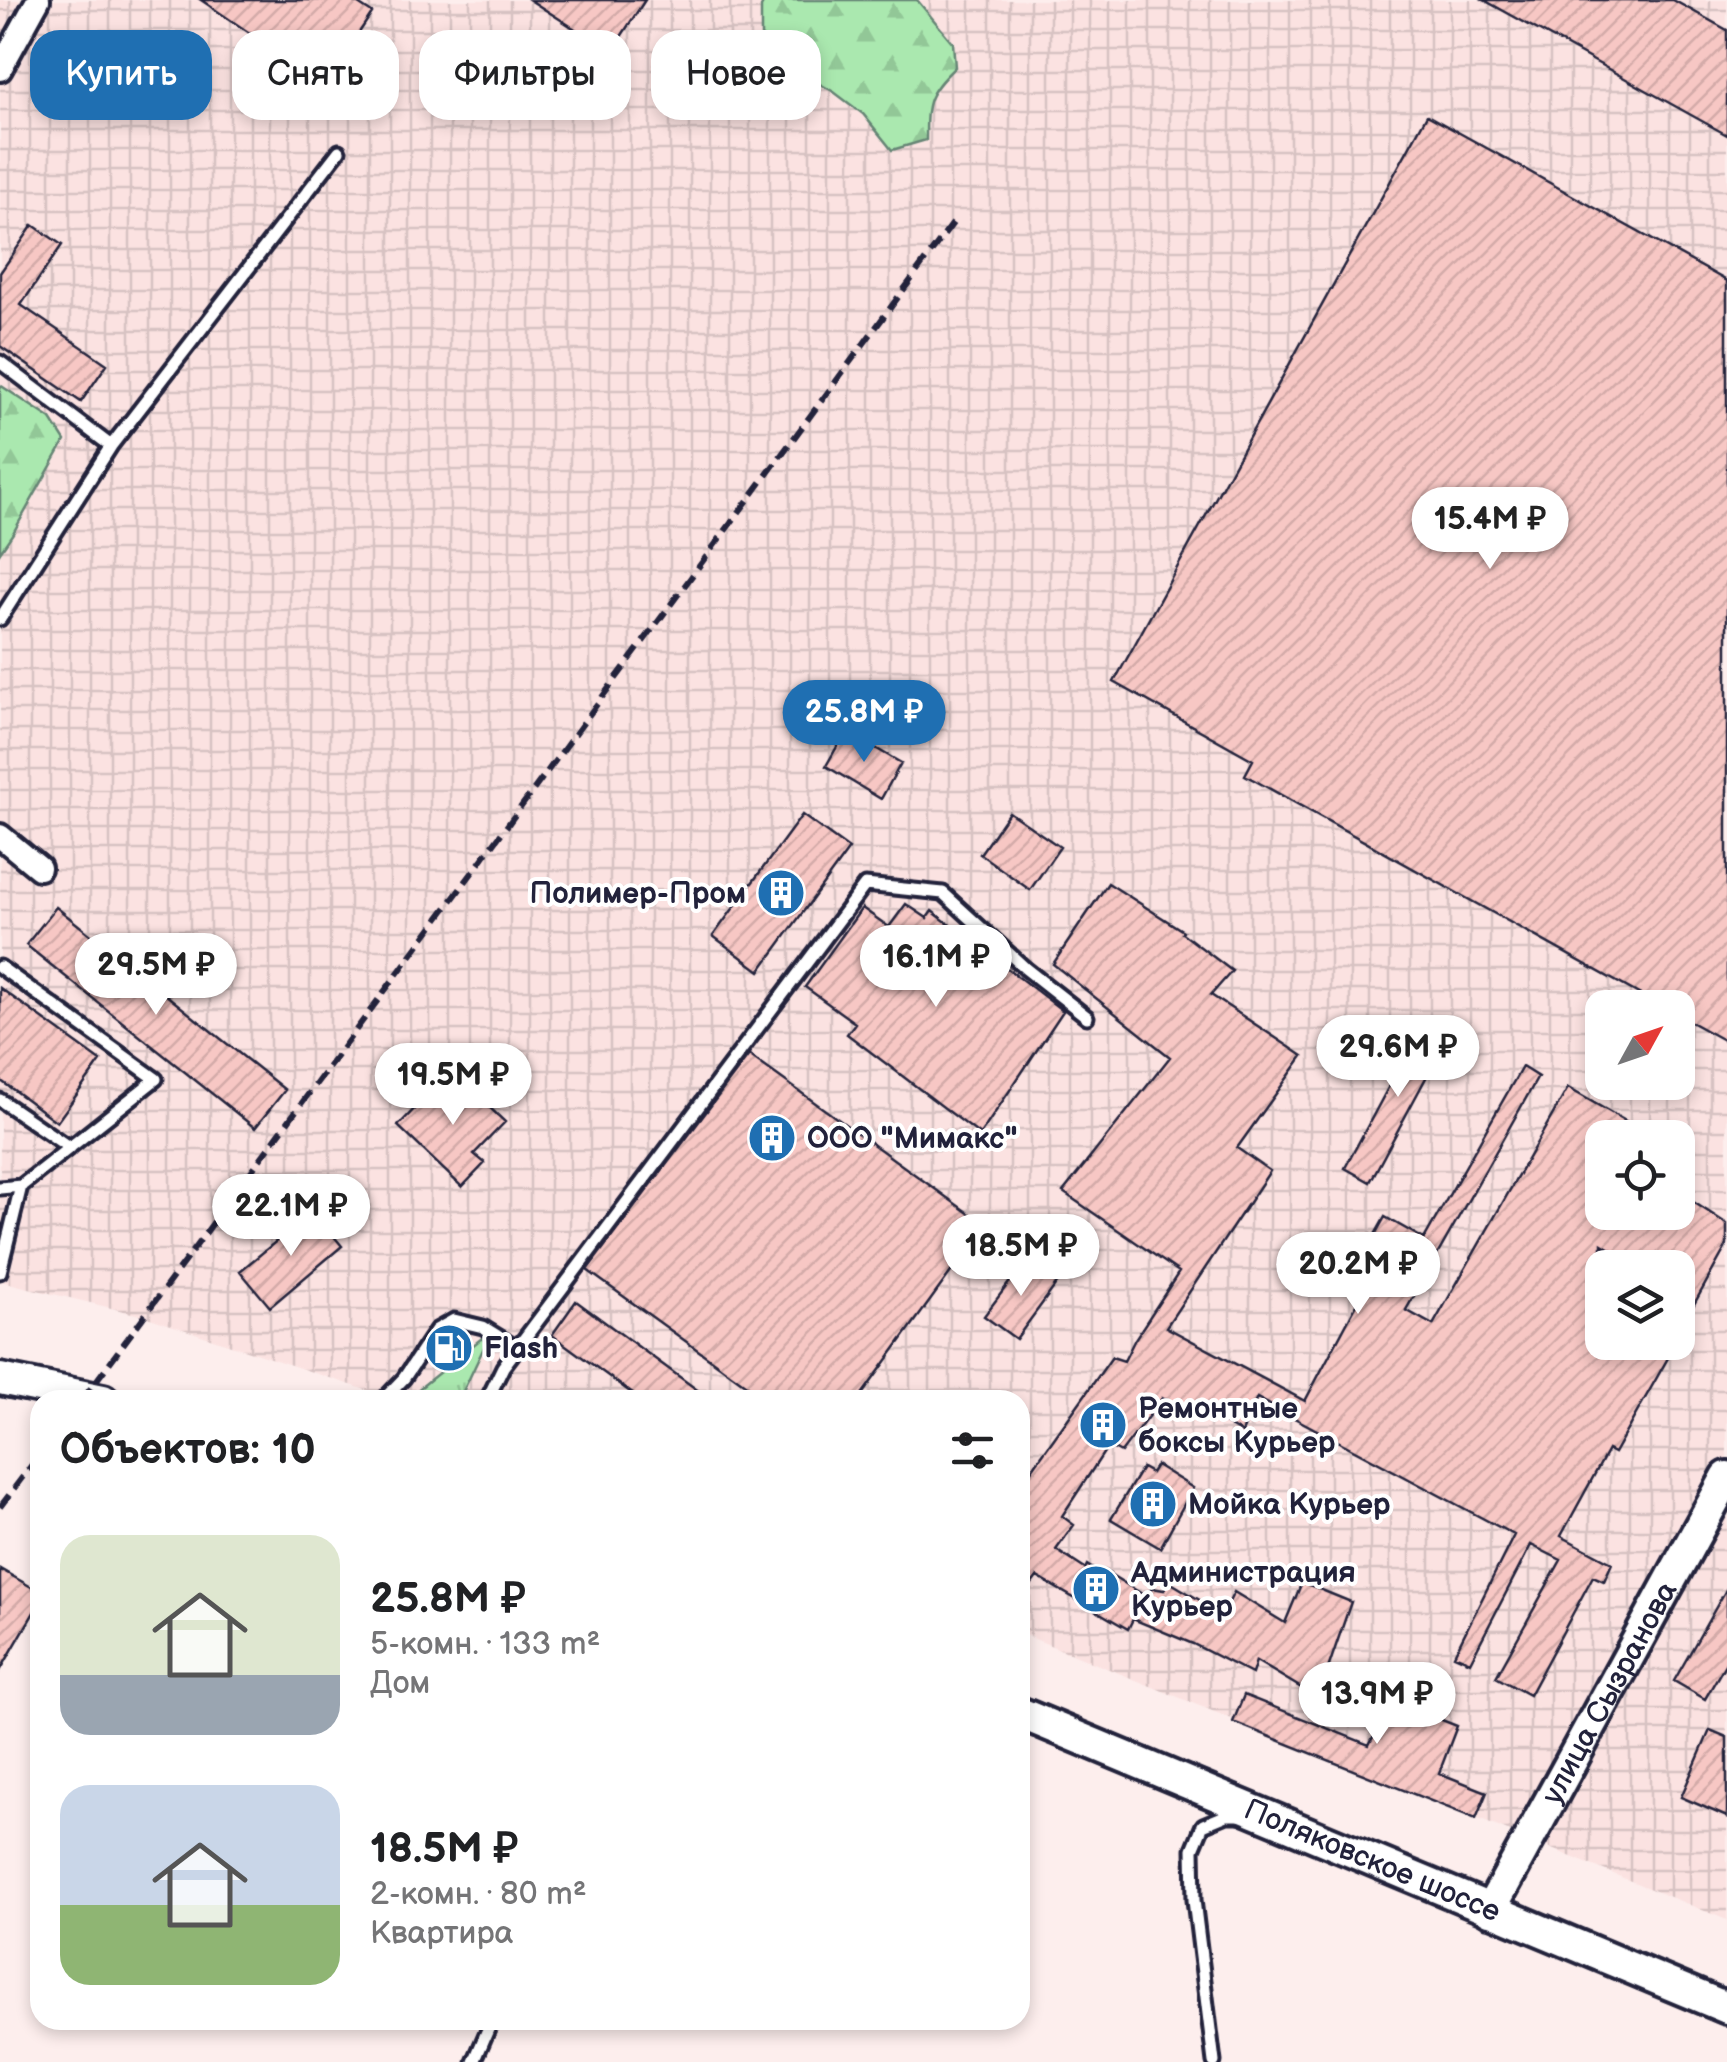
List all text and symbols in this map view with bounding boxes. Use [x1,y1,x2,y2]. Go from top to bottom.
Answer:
chip: Купить [30,30,212,120]
chip: Снять [232,30,399,120]
chip: Фильтры [419,30,631,120]
chip: Новое [651,30,821,120]
pin: 15.4M ₽ [1398,487,1582,572]
text: 15.4M ₽ [1434,500,1546,539]
pin: 25.8M ₽ [772,680,956,765]
text: 25.8M ₽ [805,693,923,732]
building icon: Полимер-Пром [755,867,807,919]
place label: Полимер-Пром [529,876,746,912]
pin: 16.1M ₽ [844,925,1028,1010]
pin: 29.5M ₽ [64,933,248,1018]
text: 16.1M ₽ [882,938,990,977]
text: 29.5M ₽ [97,946,215,985]
north arrow [1585,990,1695,1100]
map controls [1585,990,1695,1360]
pin: 29.6M ₽ [1306,1015,1490,1100]
text: 29.6M ₽ [1338,1028,1458,1067]
pin: 19.5M ₽ [361,1043,545,1128]
text: 19.5M ₽ [397,1056,509,1095]
building icon: ООО "Мимакс" [746,1112,798,1164]
button: locate [1585,1120,1695,1230]
place label: ООО "Мимакс" [807,1121,1018,1157]
pin: 22.1M ₽ [199,1174,383,1259]
text: 22.1M ₽ [234,1187,348,1226]
pin: 18.5M ₽ [929,1214,1113,1299]
text: 18.5M ₽ [964,1227,1078,1266]
pin: 20.2M ₽ [1266,1232,1450,1317]
text: 20.2M ₽ [1298,1245,1418,1284]
button: layers [1585,1250,1695,1360]
fuel station icon: Flash [423,1322,475,1374]
place label: Flash [484,1331,558,1367]
place label: Ремонтные боксы Курьер [1138,1391,1336,1461]
building icon: Ремонтные боксы Курьер [1077,1399,1129,1451]
icon: filters [945,1423,1000,1478]
text: Объектов: 10 [60,1425,316,1476]
building icon: Мойка Курьер [1127,1478,1179,1530]
place label: Мойка Курьер [1188,1487,1391,1523]
place label: Администрация Курьер [1130,1555,1356,1625]
building icon: Администрация Курьер [1070,1563,1122,1615]
text: 25.8M ₽ [370,1574,526,1625]
icon: home [140,1575,260,1695]
street label: улица Сызранова [1535,1575,1685,1810]
text: 5-комн. · 133 m² [370,1625,600,1664]
pin: 13.9M ₽ [1285,1662,1469,1747]
text: Дом [370,1664,430,1703]
text: 13.9M ₽ [1321,1675,1433,1714]
street label: Поляковское шоссе [1239,1792,1506,1930]
text: 18.5M ₽ [370,1824,518,1875]
icon: home [140,1825,260,1945]
text: 2-комн. · 80 m² [370,1875,586,1914]
text: Квартира [370,1914,513,1953]

